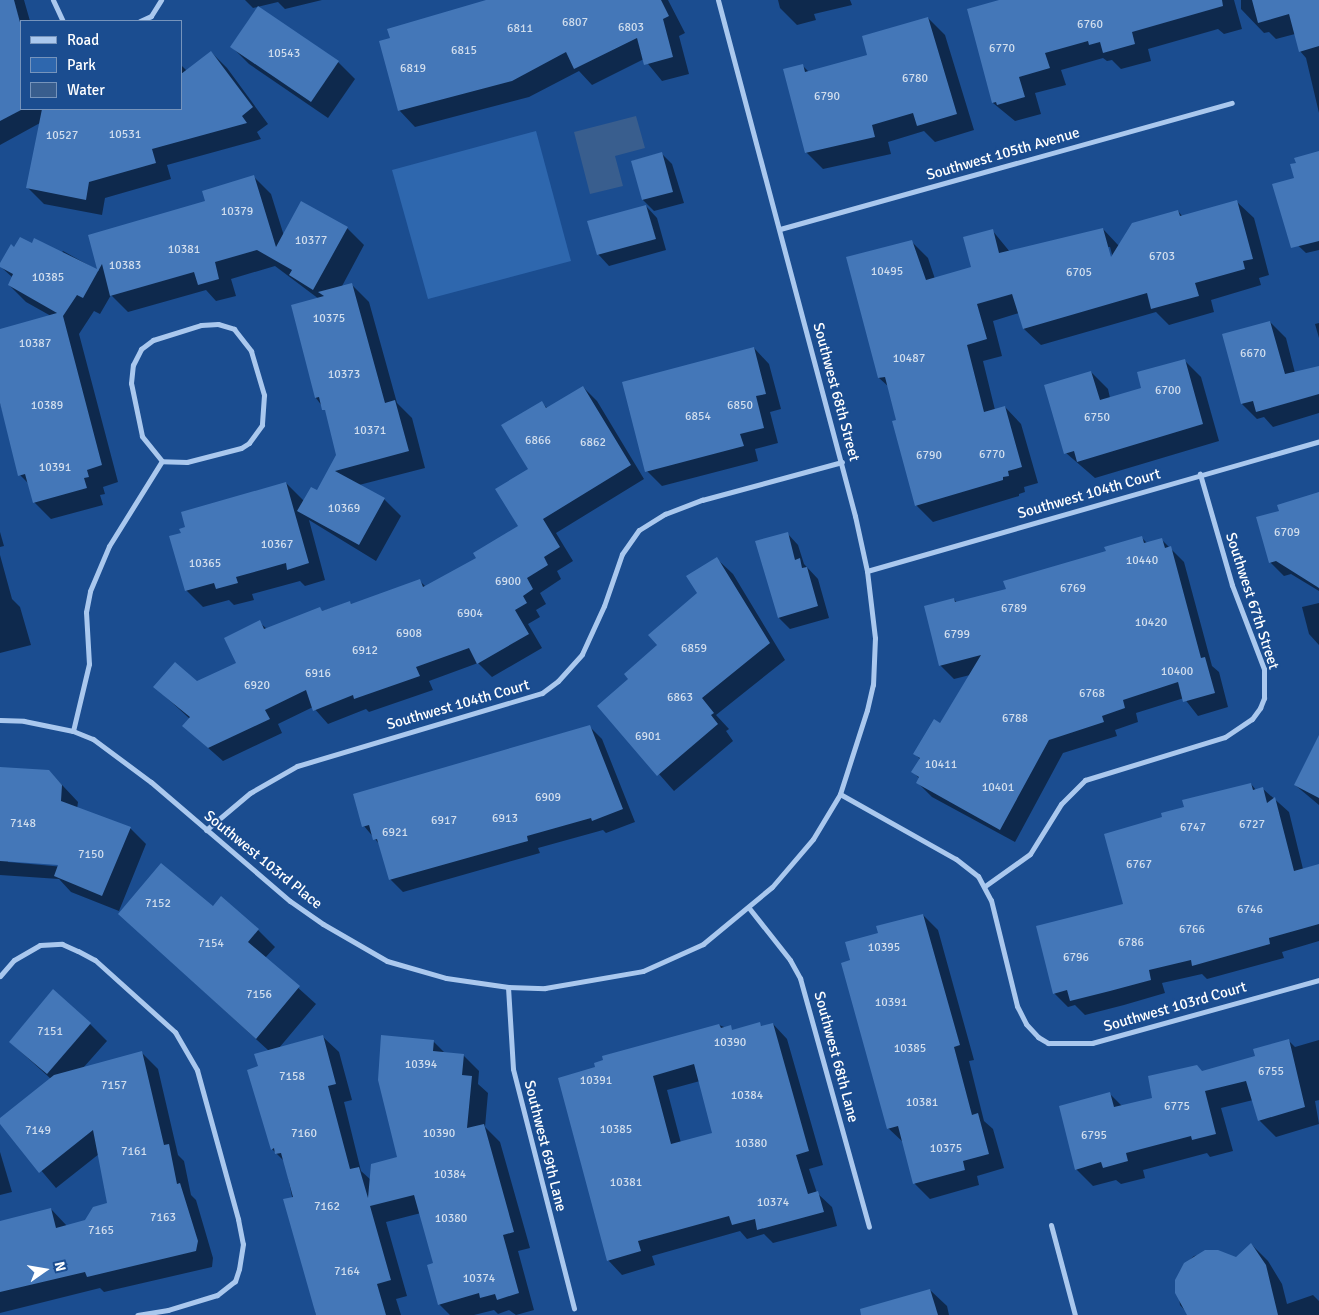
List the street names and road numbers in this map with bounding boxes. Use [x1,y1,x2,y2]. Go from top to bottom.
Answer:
street label: Southwest 105th Avenue [924,123,1082,185]
street label: Southwest 68th Street [809,321,863,463]
street label: Southwest 104th Court [1015,465,1163,523]
street label: Southwest 67th Street [1221,530,1283,672]
street label: Southwest 104th Court [384,676,532,734]
street label: Southwest 103rd Place [200,807,326,913]
street label: Southwest 103rd Court [1102,978,1248,1036]
street label: Southwest 68th Lane [810,990,862,1124]
street label: Southwest 69th Lane [520,1078,570,1214]

